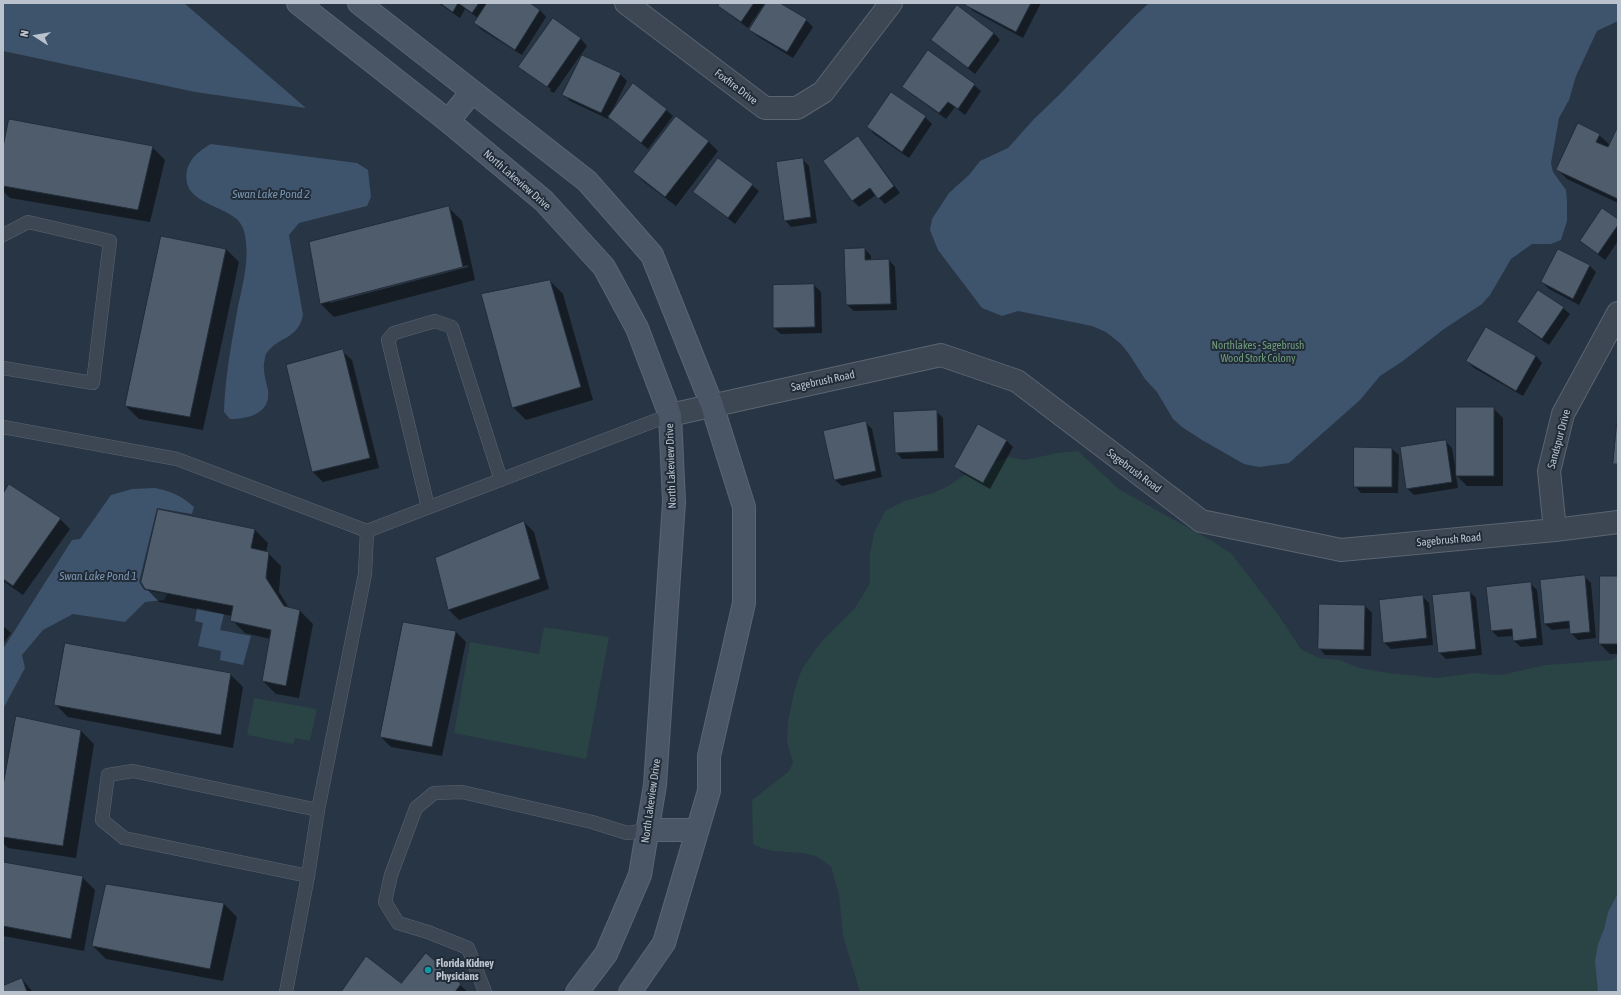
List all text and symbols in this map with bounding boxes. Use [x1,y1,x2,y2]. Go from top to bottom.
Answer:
north arrow [16,16,56,56]
text: N [18,29,31,38]
street label: Foxfire Drive [712,67,760,107]
street label: North Lakeview Drive [481,147,553,213]
water label: Swan Lake Pond 2 [232,187,310,201]
park label: Northlakes - Sagebrush Wood Stork Colony [1212,339,1304,365]
street label: Sagebrush Road [790,368,856,394]
street label: Sandspur Drive [1545,408,1573,470]
street label: North Lakeview Drive [663,423,679,509]
street label: Sagebrush Road [1104,446,1164,496]
street label: Sagebrush Road [1416,531,1482,549]
water label: Swan Lake Pond 1 [59,569,137,583]
street label: North Lakeview Drive [639,758,663,844]
place label: Florida Kidney Physicians [436,957,494,983]
marker: Florida Kidney Physicians [423,965,433,975]

